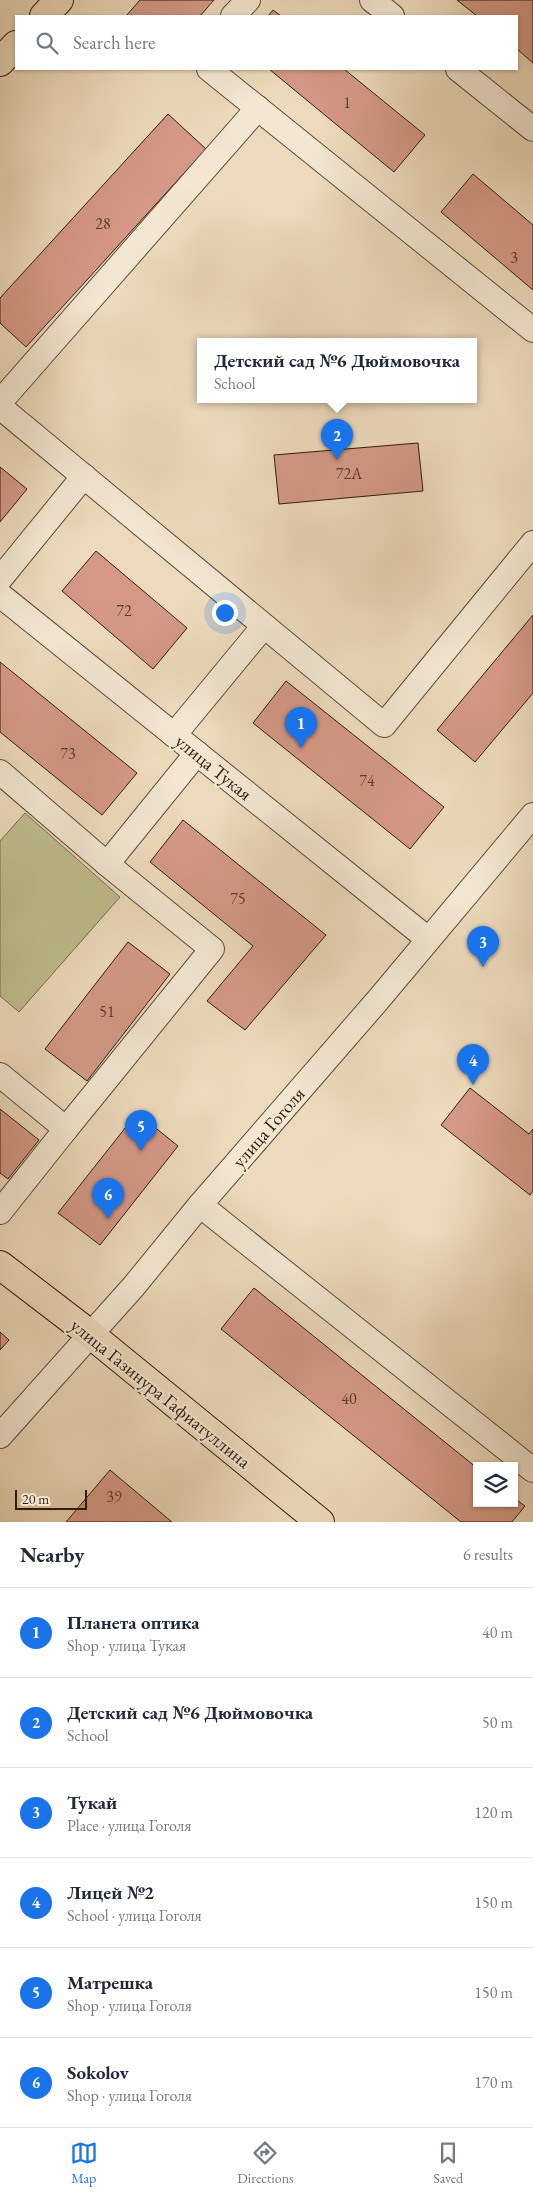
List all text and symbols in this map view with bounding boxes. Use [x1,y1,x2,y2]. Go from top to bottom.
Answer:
search box [15,15,518,70]
icon: search [33,29,61,57]
text: Search here [73,30,155,55]
house number: 1 [343,92,351,113]
house number: 28 [95,213,111,234]
house number: 3 [510,247,518,268]
popup [197,338,477,403]
text: Детский сад №6 Дюймовочка [214,348,460,373]
text: School [214,373,256,394]
pin: 2 [321,419,353,460]
house number: 72А [336,463,363,484]
house number: 72 [116,600,132,621]
your location [212,600,238,626]
pin: 1 [285,707,317,748]
street label: улица Тукая [170,729,258,806]
house number: 73 [60,743,76,764]
house number: 74 [359,770,375,791]
house number: 75 [230,888,246,909]
pin: 3 [467,926,499,967]
house number: 51 [99,1001,115,1022]
pin: 4 [457,1044,489,1085]
street label: улица Гоголя [226,1081,311,1173]
pin: 5 [125,1110,157,1151]
pin: 6 [92,1178,124,1219]
street label: улица Газинура Гафиатуллина [65,1313,256,1474]
house number: 40 [341,1388,357,1409]
map controls [473,1462,518,1507]
button: layers [473,1462,518,1507]
house number: 39 [106,1486,122,1507]
scale bar [15,1487,88,1510]
text: 20 m [22,1490,49,1508]
text: Nearby [20,1541,84,1568]
text: 6 results [463,1544,513,1565]
text: Планета оптика [67,1610,200,1635]
text: 1 [32,1622,40,1643]
text: 40 m [482,1622,513,1643]
text: Shop · улица Тукая [67,1635,186,1656]
text: Детский сад №6 Дюймовочка [67,1700,313,1725]
text: 2 [32,1712,40,1733]
text: 50 m [482,1712,513,1733]
text: School [67,1725,109,1746]
text: Тукай [67,1790,117,1815]
text: 3 [32,1802,40,1823]
text: 120 m [474,1802,513,1823]
text: Place · улица Гоголя [67,1815,191,1836]
text: Лицей №2 [67,1880,154,1905]
text: 4 [32,1892,40,1913]
text: 150 m [474,1892,513,1913]
text: School · улица Гоголя [67,1905,202,1926]
text: Матрешка [67,1970,153,1995]
text: 5 [32,1982,40,2003]
text: 150 m [474,1982,513,2003]
text: Shop · улица Гоголя [67,1995,192,2016]
text: Sokolov [67,2060,129,2085]
text: 6 [32,2072,40,2093]
text: 170 m [474,2072,513,2093]
text: Shop · улица Гоголя [67,2085,192,2106]
tab: Map [70,2139,98,2187]
tab: Directions [237,2139,294,2187]
tab: Saved [433,2139,463,2187]

